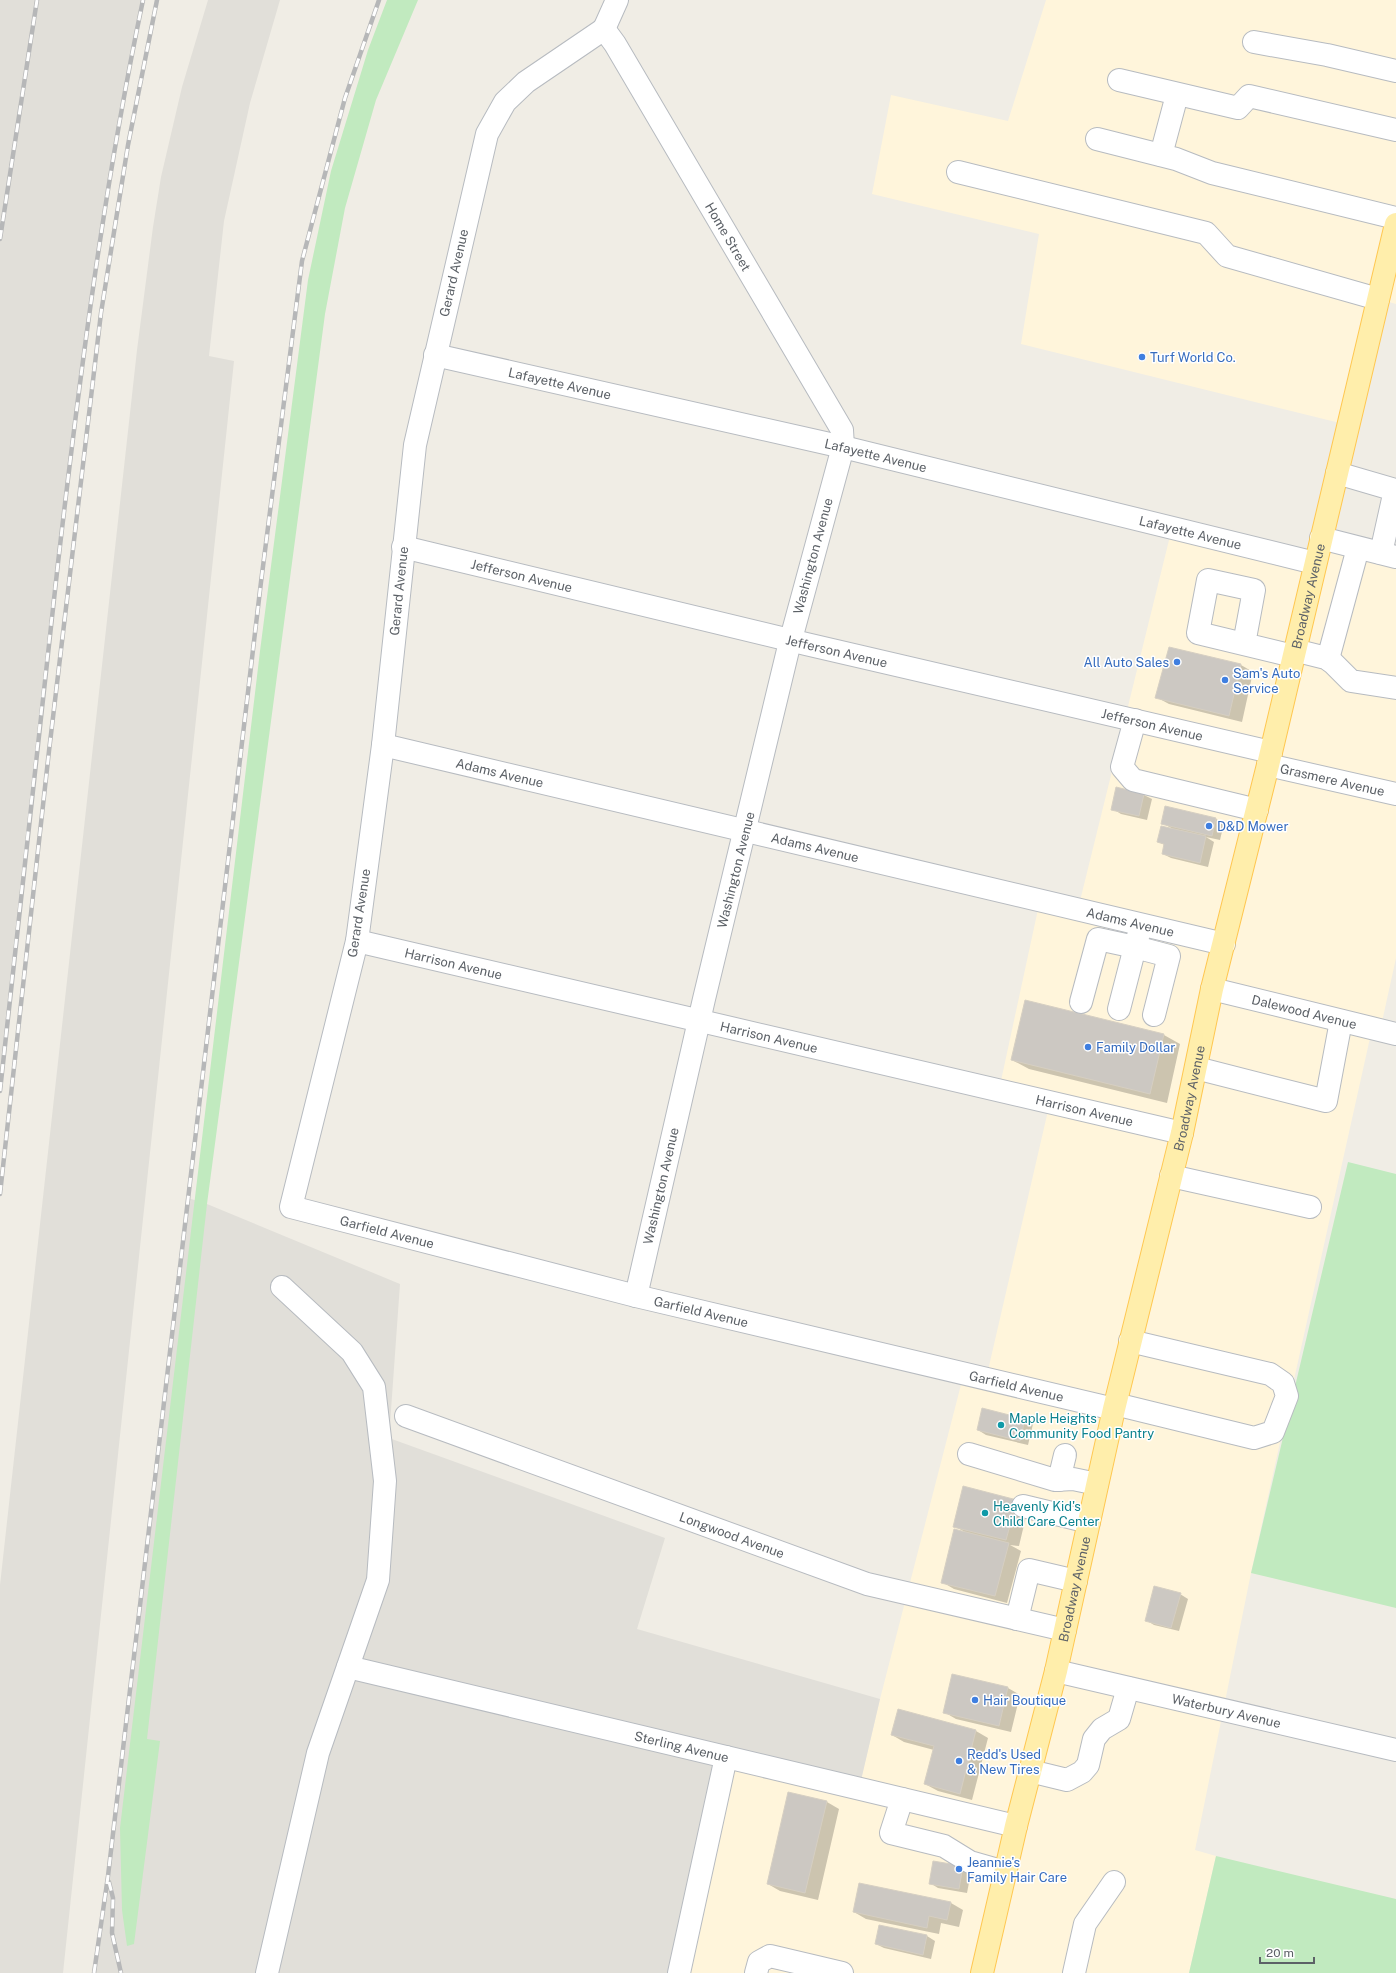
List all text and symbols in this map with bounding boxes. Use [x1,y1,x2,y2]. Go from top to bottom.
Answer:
street label: Home Street [702,200,754,274]
street label: Gerard Avenue [437,228,471,318]
place label: Turf World Co. [1150,350,1236,365]
marker: Turf World Co. [1137,352,1147,362]
street label: Lafayette Avenue [507,364,613,402]
street label: Lafayette Avenue [823,436,928,475]
street label: Washington Avenue [790,496,836,616]
street label: Lafayette Avenue [1138,513,1243,552]
street label: Broadway Avenue [1288,542,1328,650]
street label: Gerard Avenue [387,546,411,636]
street label: Jefferson Avenue [469,556,574,595]
street label: Jefferson Avenue [784,632,889,670]
place label: All Auto Sales [1084,655,1169,670]
marker: All Auto Sales [1172,657,1182,667]
place label: Sam's Auto Service [1233,666,1300,696]
marker: Sam's Auto Service [1220,675,1230,685]
street label: Jefferson Avenue [1100,705,1205,743]
street label: Adams Avenue [454,755,545,790]
street label: Grasmere Avenue [1279,760,1386,799]
street label: Washington Avenue [714,810,758,930]
place label: D&D Mower [1217,819,1289,834]
marker: D&D Mower [1204,821,1214,831]
street label: Adams Avenue [770,830,860,865]
street label: Gerard Avenue [345,868,373,958]
street label: Adams Avenue [1085,904,1176,939]
street label: Harrison Avenue [403,945,504,982]
street label: Dalewood Avenue [1250,992,1358,1032]
street label: Harrison Avenue [719,1018,819,1056]
place label: Family Dollar [1096,1040,1175,1055]
marker: Family Dollar [1083,1042,1093,1052]
street label: Broadway Avenue [1170,1044,1208,1153]
street label: Harrison Avenue [1034,1092,1135,1129]
street label: Washington Avenue [640,1126,682,1246]
street label: Garfield Avenue [338,1212,436,1251]
street label: Garfield Avenue [652,1293,750,1330]
street label: Garfield Avenue [968,1368,1065,1404]
place label: Maple Heights Community Food Pantry [1009,1411,1154,1441]
marker: Maple Heights Community Food Pantry [996,1420,1006,1430]
place label: Heavenly Kid's Child Care Center [993,1499,1100,1529]
marker: Heavenly Kid's Child Care Center [980,1508,990,1518]
street label: Longwood Avenue [677,1509,787,1561]
street label: Broadway Avenue [1055,1535,1093,1643]
street label: Waterbury Avenue [1170,1691,1282,1731]
place label: Hair Boutique [983,1693,1066,1708]
marker: Hair Boutique [970,1695,980,1705]
street label: Sterling Avenue [633,1728,730,1765]
place label: Redd's Used & New Tires [967,1747,1041,1777]
marker: Redd's Used & New Tires [954,1756,964,1766]
place label: Jeannie's Family Hair Care [967,1855,1067,1885]
marker: Jeannie's Family Hair Care [954,1864,964,1874]
scale bar [1260,1939,1314,1965]
text: 20 m [1266,1946,1294,1960]

